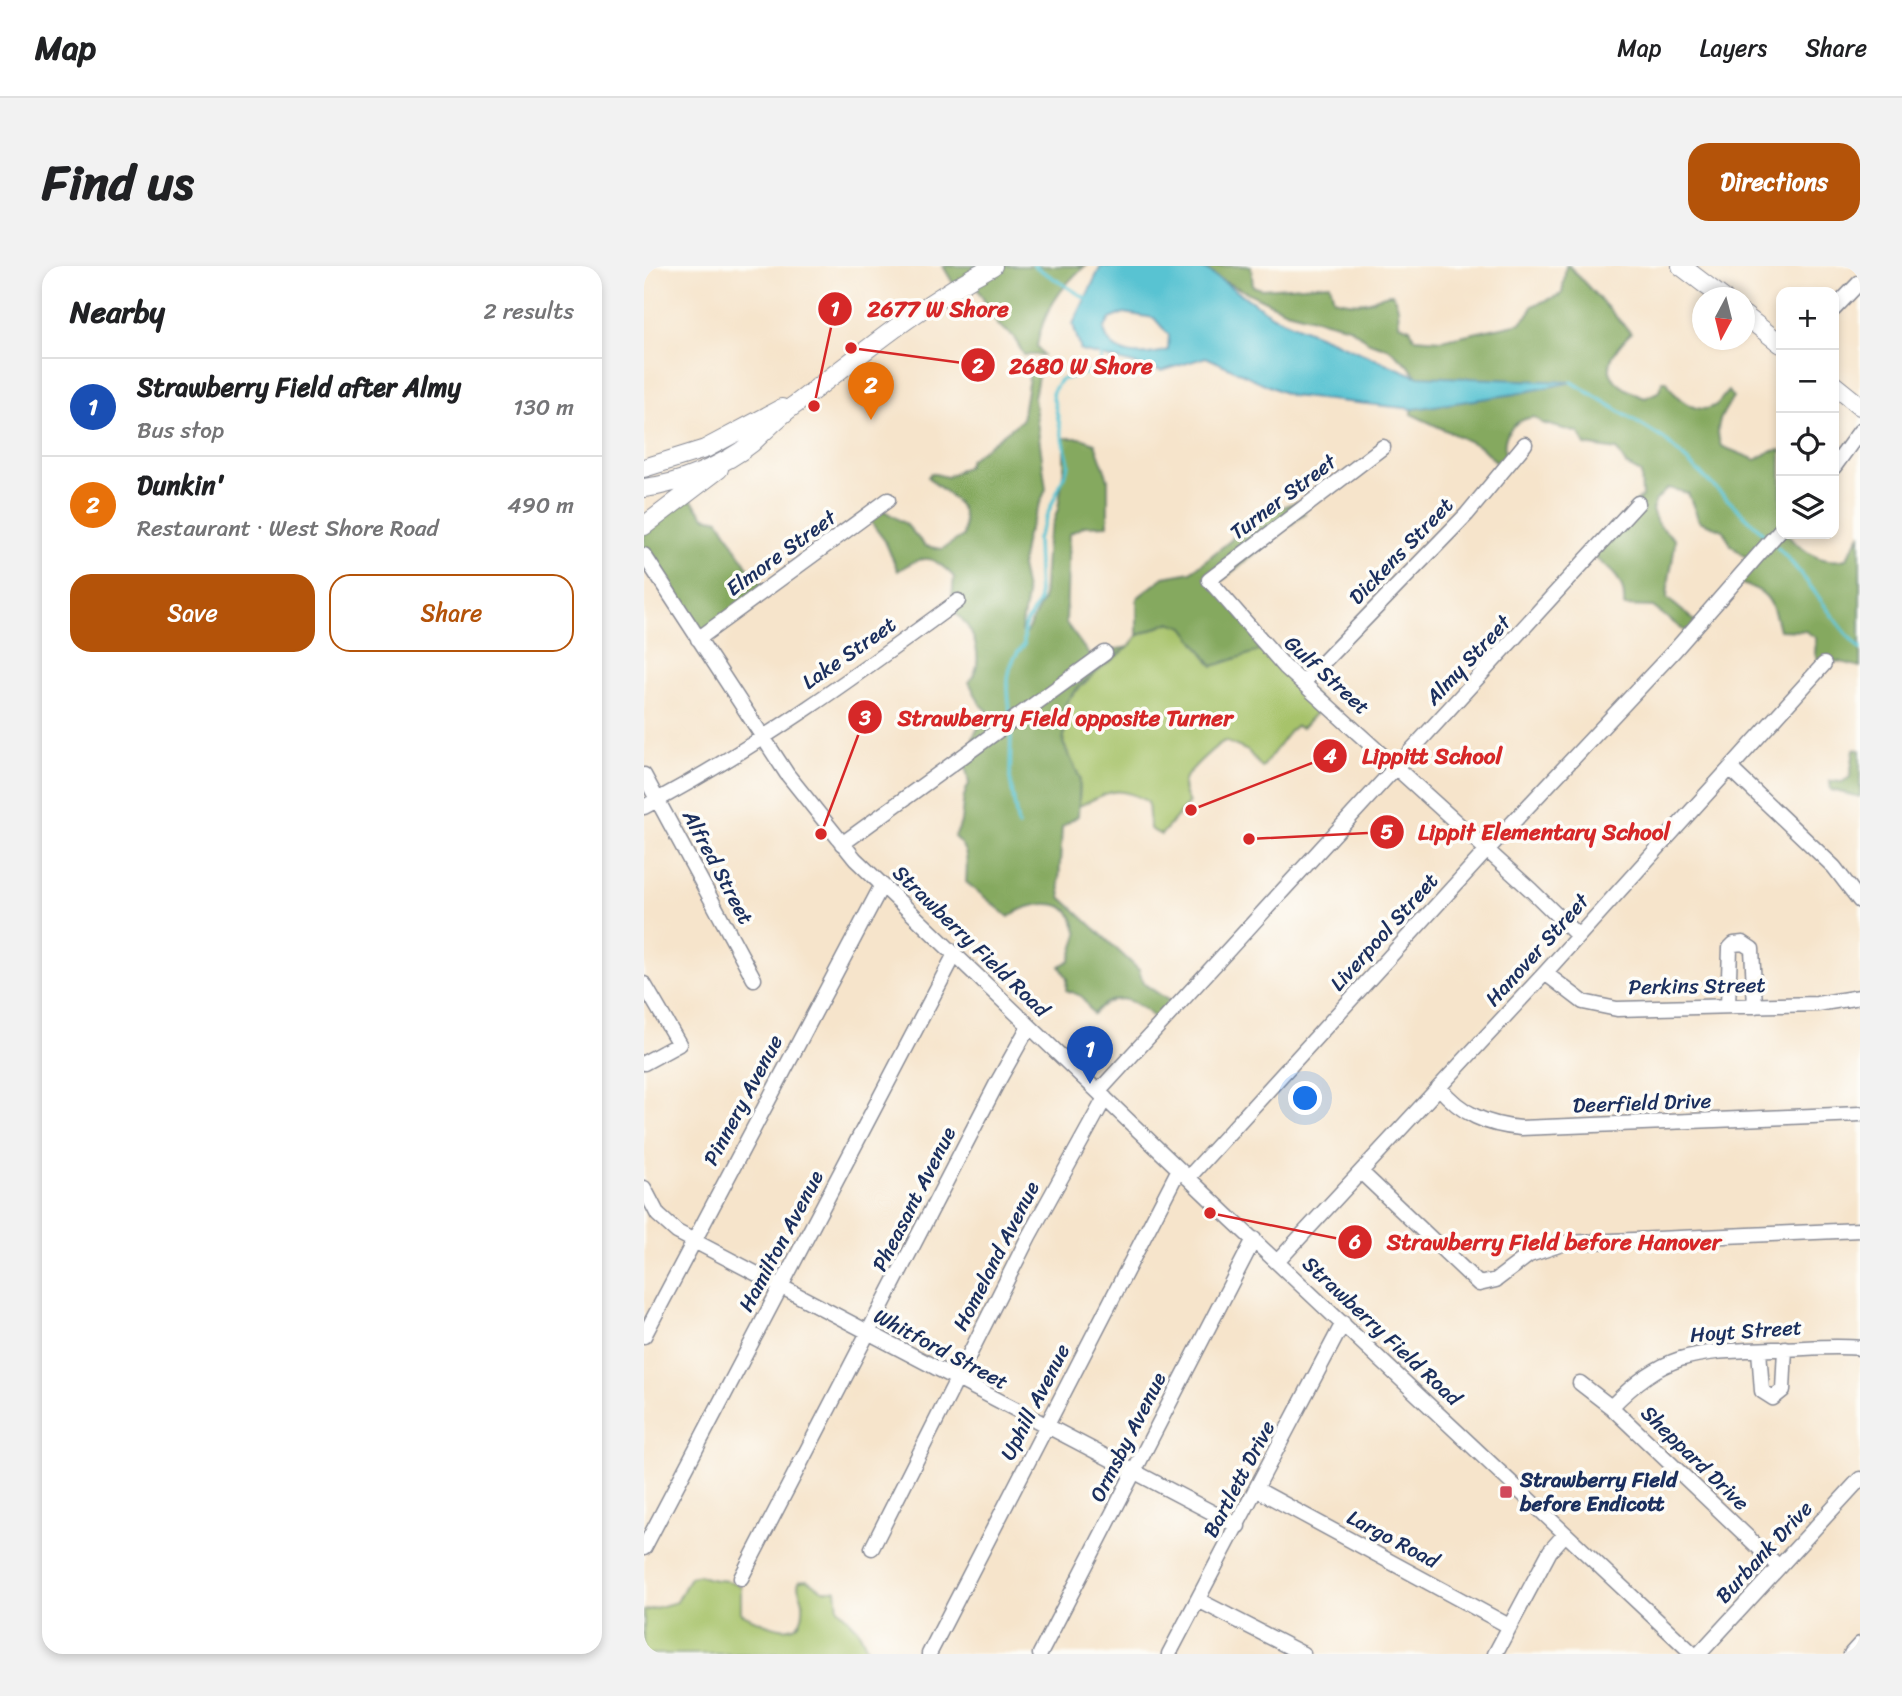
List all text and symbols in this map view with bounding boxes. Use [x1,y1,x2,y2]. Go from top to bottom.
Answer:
text: Map [35,19,96,77]
text: Map [1617,27,1662,69]
text: Layers [1700,27,1767,69]
text: Share [1805,27,1867,69]
text: Find us [42,139,194,226]
button: Directions [1688,143,1860,221]
text: Nearby [70,285,165,339]
callout: 2677 W Shore [818,287,1023,331]
north arrow [1692,287,1755,350]
map controls [1776,287,1839,539]
button: + [1776,287,1839,350]
text: 2677 W Shore [866,289,1009,330]
text: 1 [830,290,840,328]
text: 2 results [483,291,574,332]
callout: 2680 W Shore [961,343,1167,387]
text: 2680 W Shore [1008,346,1153,387]
text: 2 [971,347,984,385]
button: − [1776,350,1839,413]
pin: 2 [848,362,894,420]
text: Strawberry Field after Almy [137,364,461,410]
text: 1 [88,387,98,428]
text: 130 m [513,387,574,428]
text: Bus stop [137,410,224,451]
button: locate [1776,413,1839,476]
street label: Turner Street [1221,443,1346,550]
text: Dunkin' [137,462,225,508]
button: layers [1776,476,1839,539]
text: 2 [86,485,100,526]
text: 490 m [507,485,574,526]
street label: Dickens Street [1339,488,1463,614]
street label: Elmore Street [717,499,846,606]
text: Restaurant · West Shore Road [137,508,439,549]
button: Save [70,574,315,652]
button: Share [329,574,574,652]
street label: Almy Street [1415,605,1522,715]
street label: Lake Street [794,606,904,700]
street label: Gulf Street [1275,625,1379,725]
callout: Strawberry Field opposite Turner [848,695,1246,739]
text: Strawberry Field opposite Turner [896,698,1235,739]
text: 3 [858,699,871,737]
callout: Lippitt School [1313,734,1516,778]
text: Lippitt School [1362,736,1504,777]
text: 4 [1322,737,1337,775]
street label: Alfred Street [671,802,764,931]
callout: Lippit Elementary School [1369,810,1685,854]
text: Lippit Elementary School [1418,812,1671,853]
text: 5 [1381,813,1394,851]
street label: Strawberry Field Road [883,855,1060,1028]
street label: Liverpool Street [1320,864,1448,1000]
street label: Hanover Street [1475,883,1600,1016]
street label: Perkins Street [1628,966,1766,1006]
pin: 1 [1067,1026,1113,1084]
street label: Pinnery Avenue [692,1027,794,1173]
your location [1288,1081,1322,1115]
street label: Deerfield Drive [1572,1082,1712,1124]
street label: Pheasant Avenue [861,1120,967,1278]
street label: Hamilton Avenue [728,1163,834,1319]
street label: Homeland Avenue [942,1174,1050,1338]
callout: Strawberry Field before Hanover [1338,1220,1735,1264]
text: Strawberry Field before Hanover [1386,1222,1723,1263]
text: 6 [1348,1223,1361,1261]
street label: Strawberry Field Road [1293,1246,1472,1417]
street label: Whitford Street [867,1297,1015,1401]
street label: Hoyt Street [1689,1308,1803,1354]
street label: Uphill Avenue [989,1337,1081,1467]
street label: Ormsby Avenue [1079,1365,1177,1509]
street label: Sheppard Drive [1631,1396,1759,1521]
street label: Bartlett Drive [1192,1413,1286,1545]
place label: Strawberry Field before Endicott [1519,1461,1679,1523]
marker: Strawberry Field before Endicott [1498,1484,1514,1500]
street label: Burbank Drive [1706,1491,1823,1613]
street label: Largo Road [1340,1499,1448,1580]

